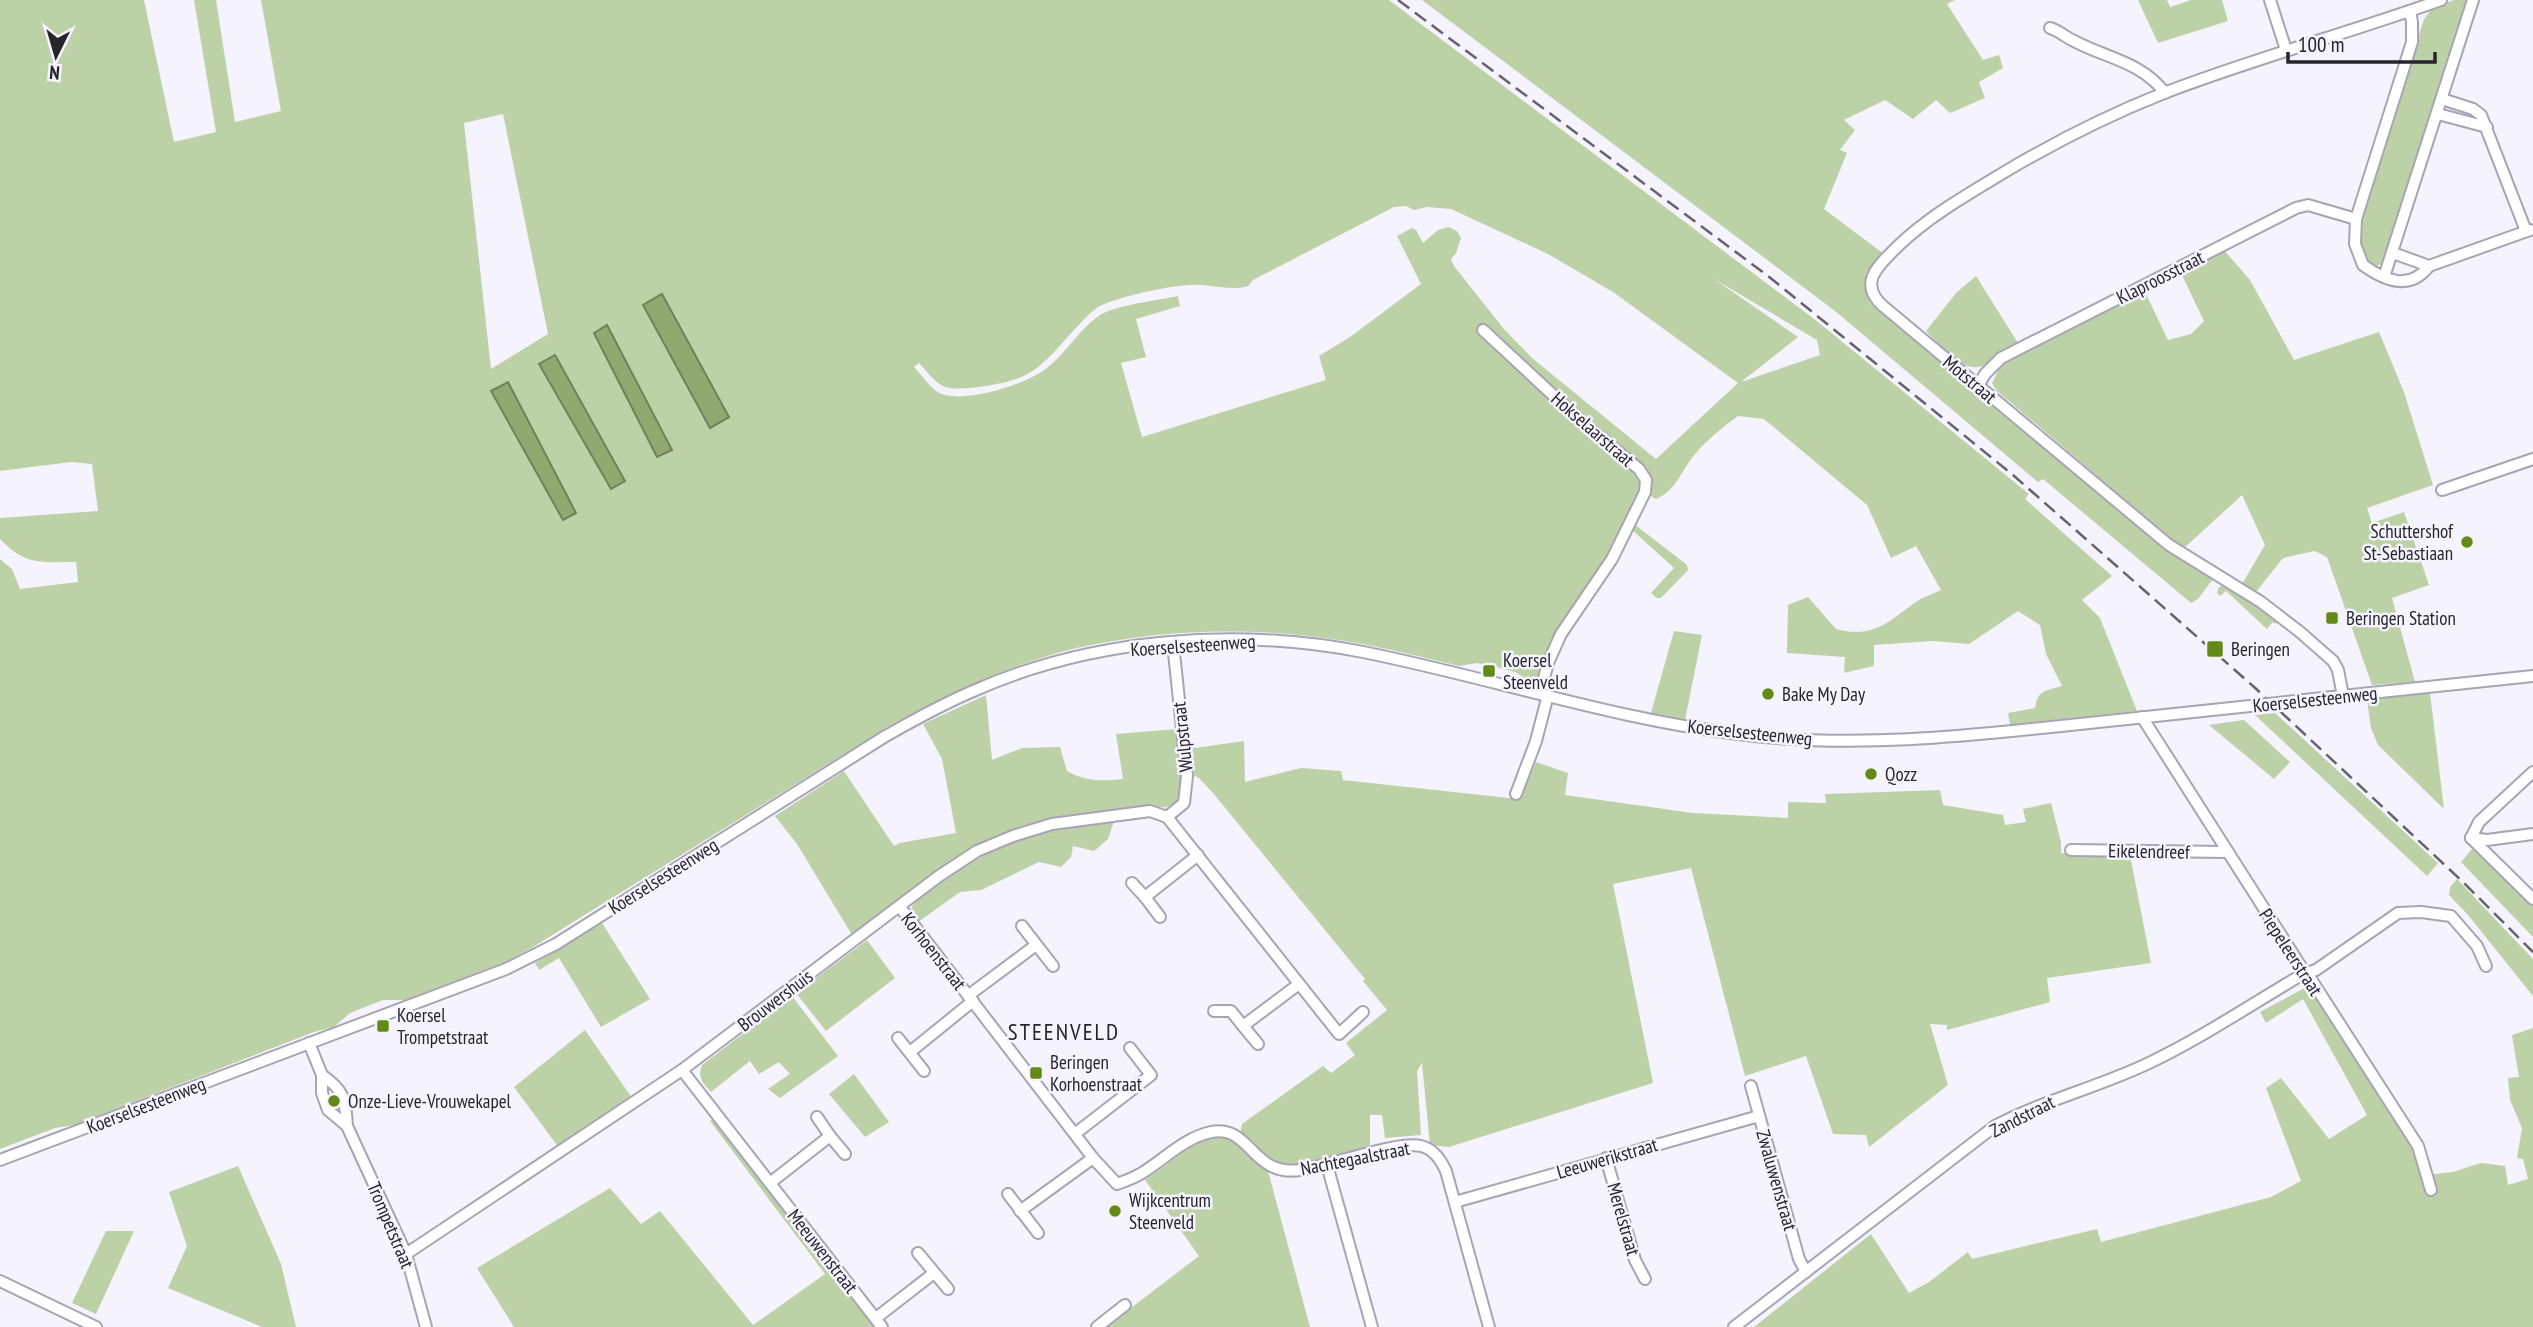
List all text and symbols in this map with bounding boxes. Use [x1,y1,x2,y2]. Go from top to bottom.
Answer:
north arrow [21,21,91,91]
scale bar [2288,21,2435,65]
text: 100 m [2298,31,2344,58]
text: N [48,61,61,85]
street label: Klaproosstraat [2112,244,2208,309]
street label: Motstraat [1938,350,2002,409]
street label: Hokselaarstraat [1547,386,1640,472]
place label: Schuttershof St-Sebastiaan [2363,519,2454,565]
marker: Schuttershof St-Sebastiaan [2459,534,2475,550]
place label: Beringen Station [2346,606,2456,630]
marker: Beringen Station [2324,610,2340,626]
street label: Koerselsesteenweg [1130,629,1256,661]
place label: Beringen [2231,637,2290,661]
marker: Beringen [2205,639,2225,659]
place label: Koersel Steenveld [1503,648,1568,694]
marker: Koersel Steenveld [1481,663,1497,679]
street label: Koerselsesteenweg [2251,681,2379,717]
place label: Bake My Day [1782,682,1866,706]
marker: Bake My Day [1760,686,1776,702]
street label: Wulpstraat [1166,700,1198,773]
street label: Koerselsesteenweg [1686,714,1814,750]
place label: Qozz [1885,762,1917,786]
marker: Qozz [1863,766,1879,782]
street label: Koerselsesteenweg [604,833,722,919]
street label: Eikelendreef [2108,838,2191,864]
street label: Piepeleerstraat [2254,904,2328,1001]
street label: Korhoenstraat [896,907,972,995]
street label: Brouwershuis [733,964,817,1036]
place label: Koersel Trompetstraat [397,1003,489,1049]
district label: STEENVELD [1008,1017,1120,1046]
marker: Koersel Trompetstraat [375,1018,391,1034]
place label: Beringen Korhoenstraat [1050,1050,1143,1096]
marker: Beringen Korhoenstraat [1028,1065,1044,1081]
street label: Koerselsesteenweg [83,1071,209,1139]
place label: Onze-Lieve-Vrouwekapel [348,1089,512,1113]
street label: Zandstraat [1986,1089,2059,1142]
marker: Onze-Lieve-Vrouwekapel [326,1093,342,1109]
street label: Zwaluwenstraat [1751,1127,1803,1234]
street label: Leeuwerikstraat [1554,1132,1661,1184]
street label: Nachtegaalstraat [1298,1135,1412,1180]
street label: Trompetstraat [362,1178,420,1272]
street label: Merelstraat [1602,1180,1646,1259]
place label: Wijkcentrum Steenveld [1129,1188,1211,1234]
marker: Wijkcentrum Steenveld [1107,1203,1123,1219]
street label: Meeuwenstraat [783,1204,864,1299]

